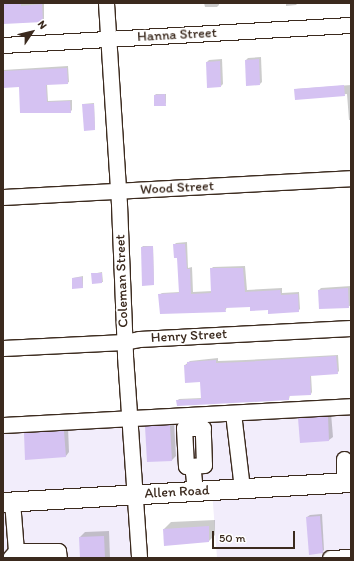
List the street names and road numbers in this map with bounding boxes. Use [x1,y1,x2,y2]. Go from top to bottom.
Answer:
street label: Hanna Street [137,25,217,45]
street label: Wood Street [140,178,214,198]
street label: Coleman Street [112,234,132,328]
street label: Henry Street [150,326,228,346]
street label: Allen Road [144,482,210,502]

